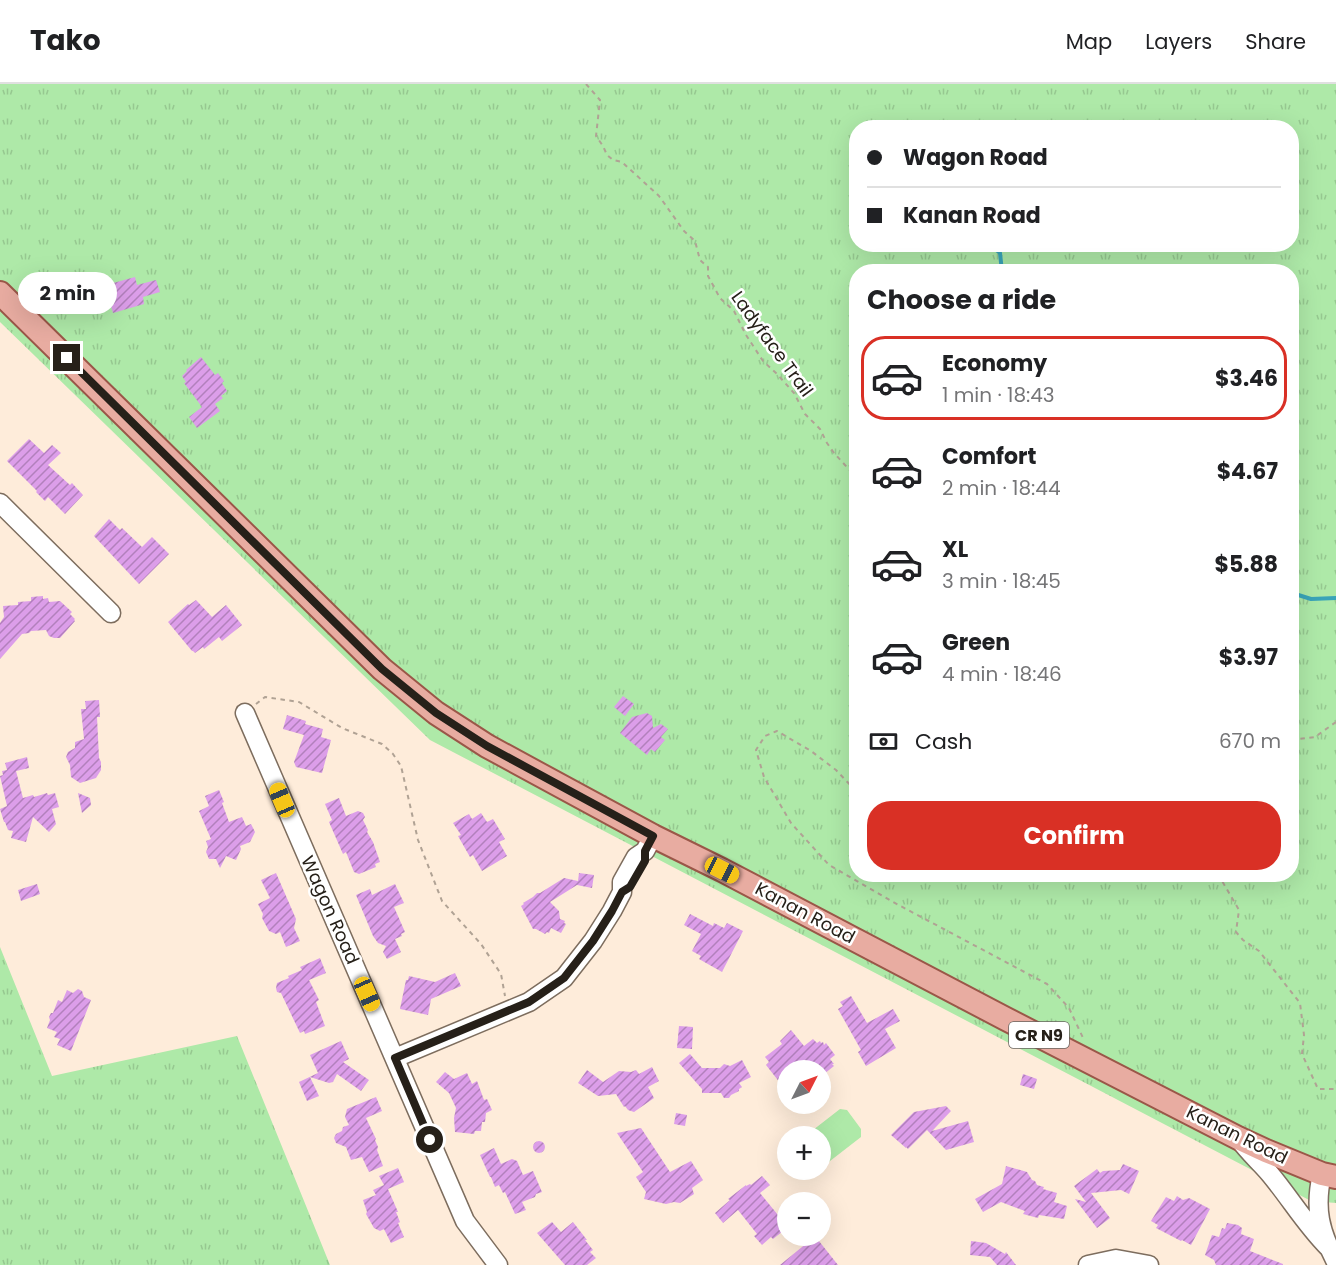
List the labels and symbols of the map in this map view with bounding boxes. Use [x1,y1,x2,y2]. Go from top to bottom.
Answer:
callout: 2 min [17,271,116,313]
street label: Ladyface Trail [726,286,819,402]
route end [53,344,80,371]
car [267,780,297,820]
street label: Wagon Road [295,851,366,968]
car [702,854,742,886]
street label: Kanan Road [751,876,860,949]
car [351,974,383,1014]
road number: CR N9 [1009,1022,1069,1048]
north arrow [777,1060,831,1114]
street label: Kanan Road [1182,1099,1292,1170]
route start [416,1126,443,1153]

